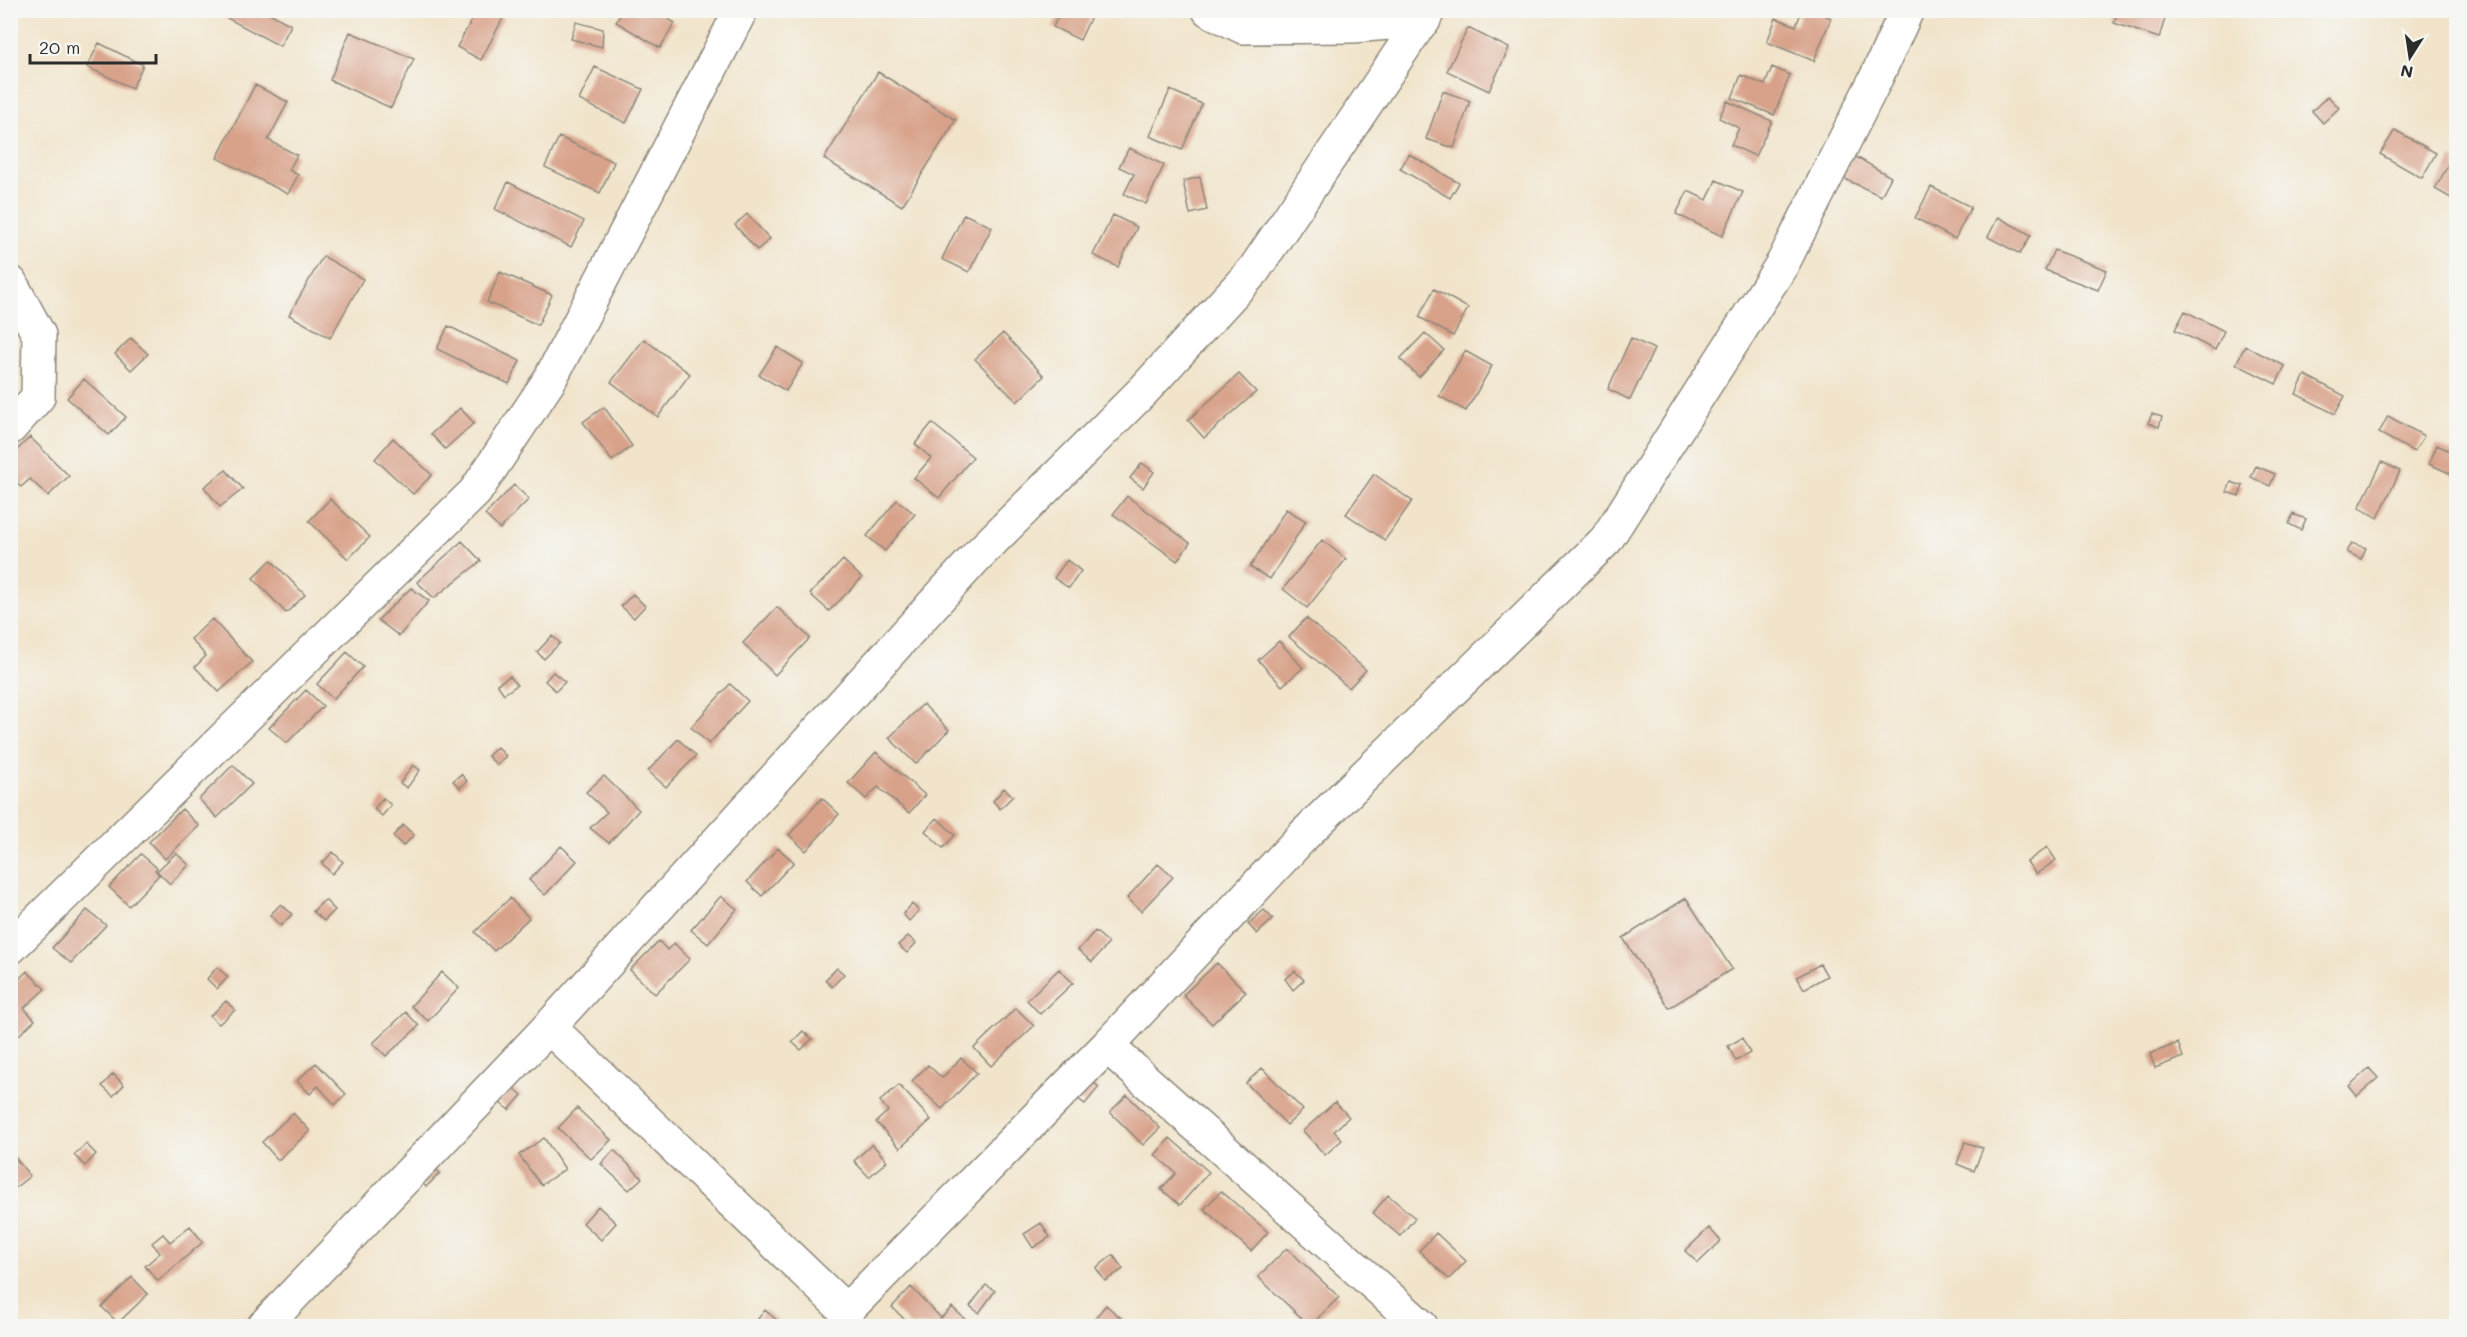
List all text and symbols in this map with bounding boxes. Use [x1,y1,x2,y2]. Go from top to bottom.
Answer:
scale bar [30,27,156,65]
north arrow [2380,27,2440,87]
text: 20 m [39,35,80,59]
text: N [2399,61,2415,84]

